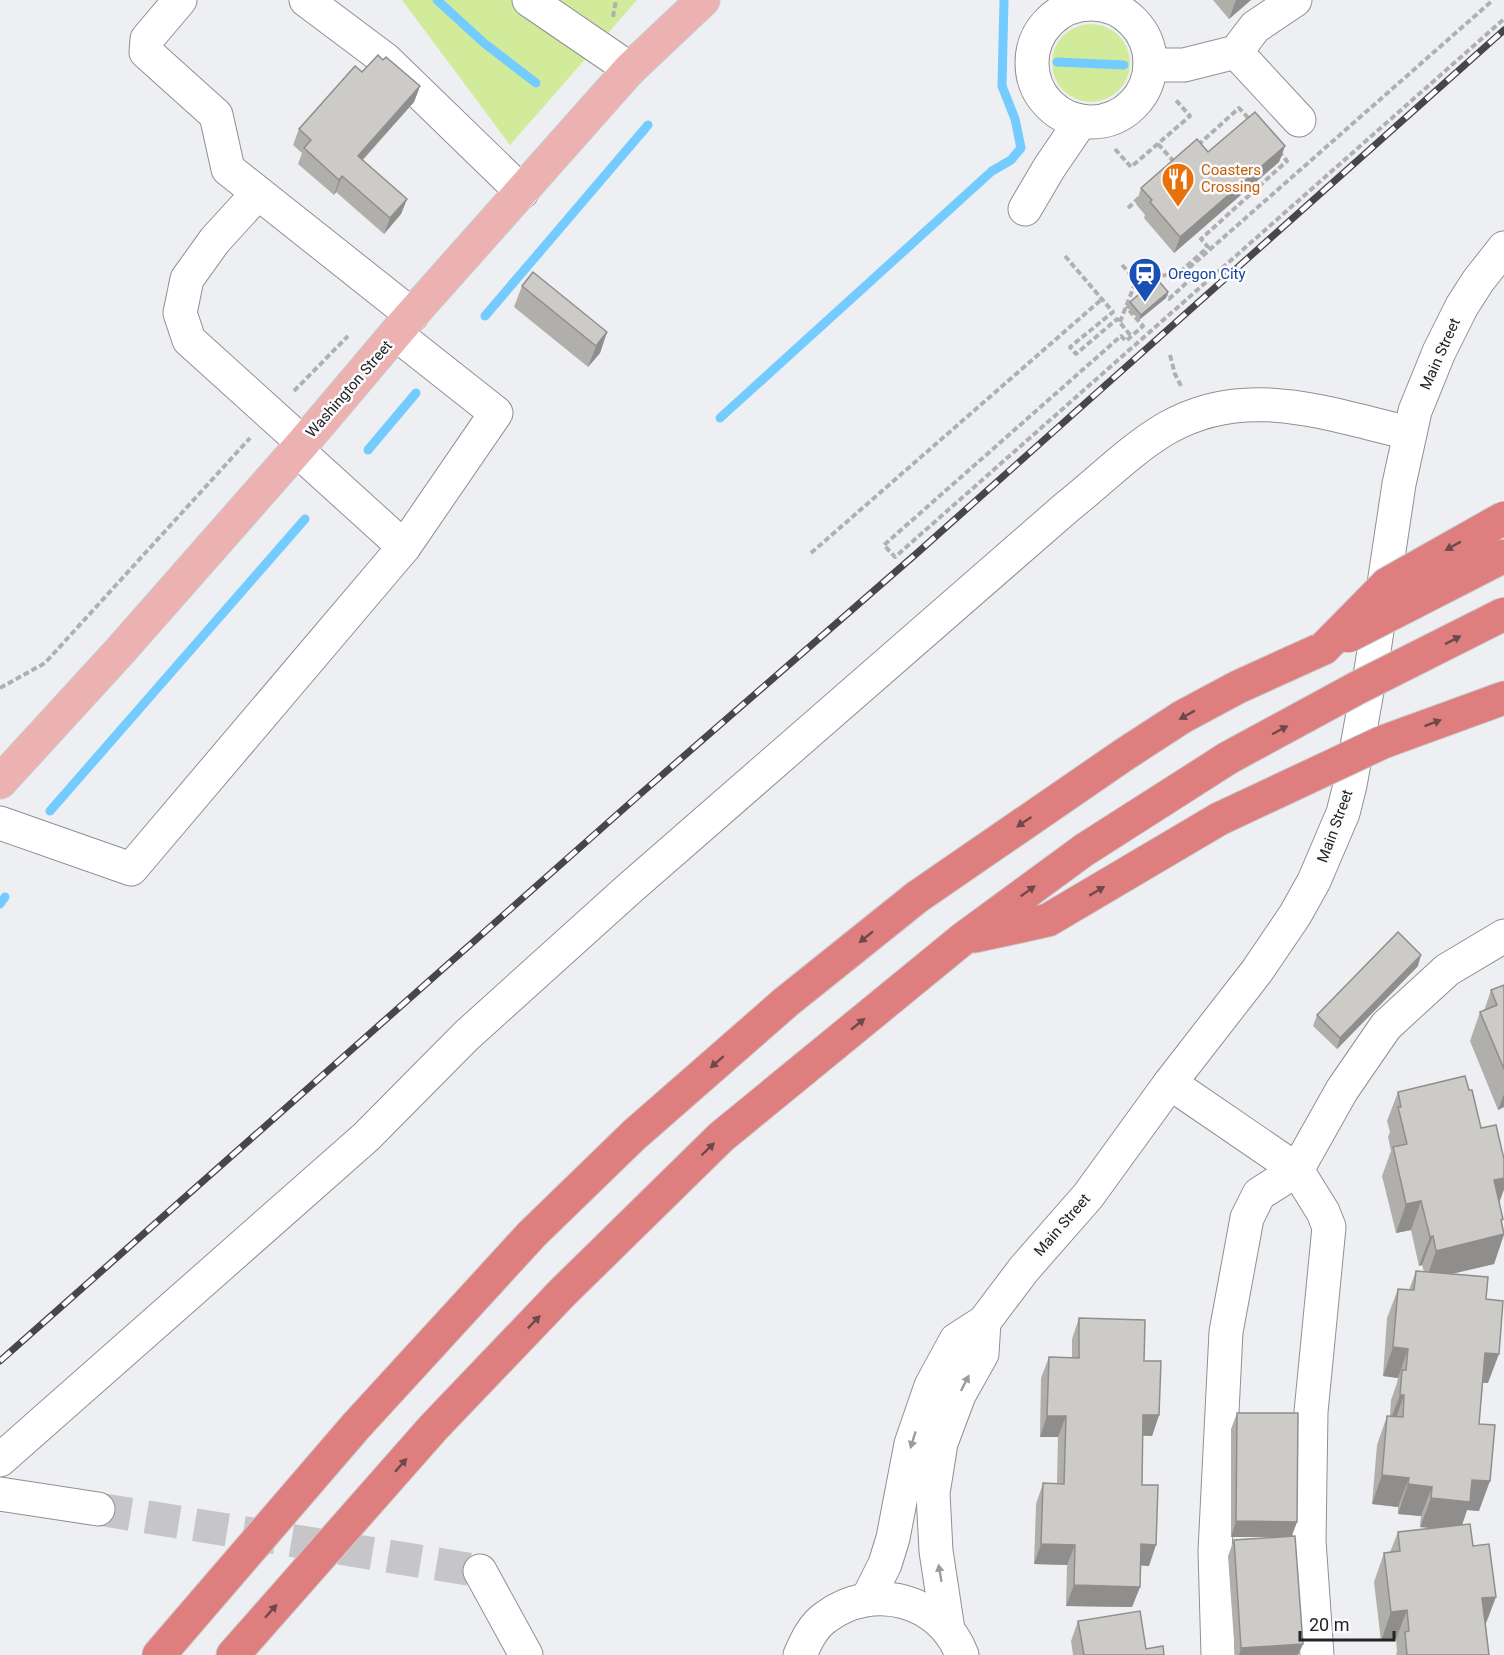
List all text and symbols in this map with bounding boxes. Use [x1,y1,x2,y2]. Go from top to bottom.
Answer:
restaurant icon: Coasters Crossing [1160,161,1196,208]
place label: Coasters Crossing [1201,161,1261,196]
station icon: Oregon City [1127,256,1163,303]
place label: Oregon City [1168,265,1246,283]
street label: Main Street [1416,315,1464,393]
street label: Washington Street [302,337,396,441]
one-way arrow [1445,541,1461,552]
one-way arrow [1444,635,1461,645]
one-way arrow [1178,710,1195,720]
one-way arrow [1424,718,1442,728]
one-way arrow [1271,725,1288,735]
street label: Main Street [1313,787,1357,865]
one-way arrow [1016,816,1032,827]
one-way arrow [1020,885,1036,897]
one-way arrow [1089,886,1106,896]
one-way arrow [859,931,874,943]
one-way arrow [850,1018,865,1030]
one-way arrow [710,1055,725,1068]
one-way arrow [701,1142,716,1156]
street label: Main Street [1030,1190,1094,1260]
one-way arrow [527,1315,541,1330]
one-way arrow [960,1375,970,1392]
one-way arrow [908,1431,917,1449]
one-way arrow [394,1457,407,1472]
one-way arrow [935,1563,944,1582]
one-way arrow [264,1603,278,1618]
scale bar [1300,1604,1394,1642]
text: 20 m [1309,1614,1349,1635]

